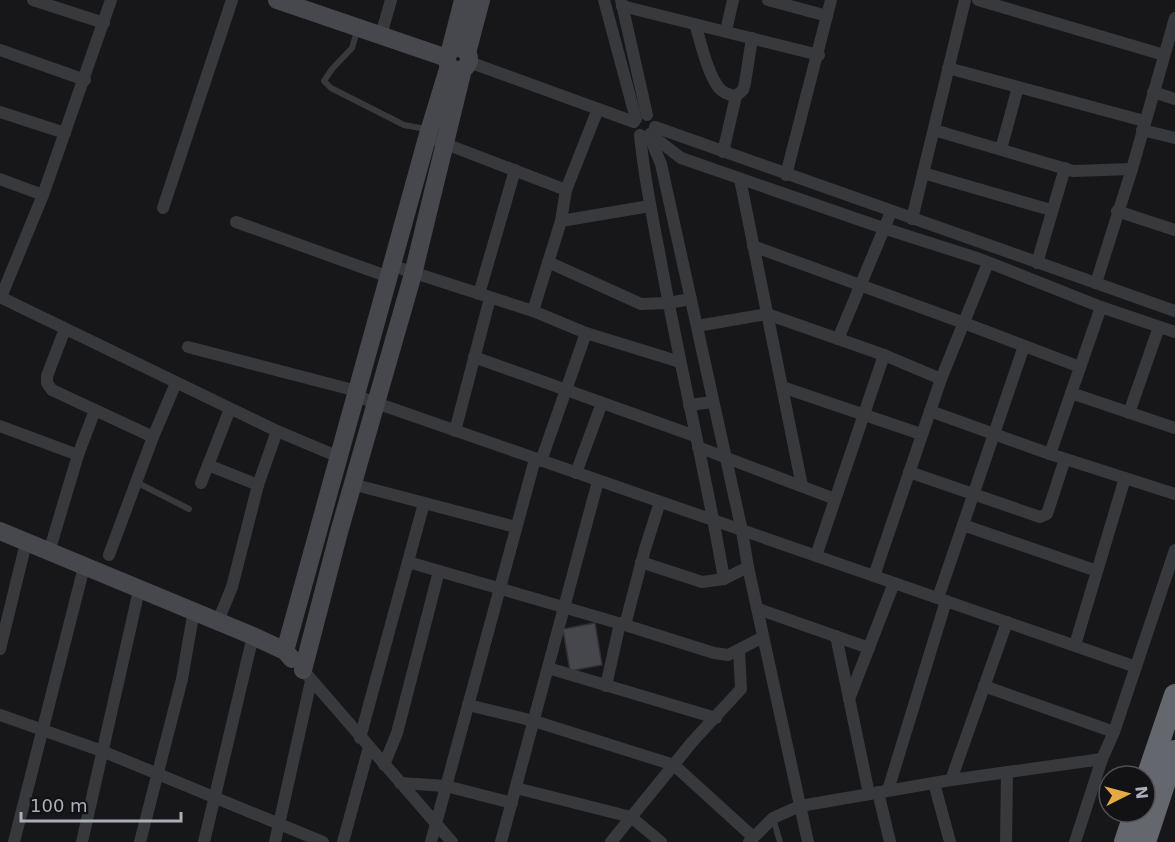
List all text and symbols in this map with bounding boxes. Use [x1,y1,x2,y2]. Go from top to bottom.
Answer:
north arrow [1097,764,1157,824]
scale bar [21,785,182,823]
text: N [1131,785,1152,800]
text: 100 m [30,795,88,816]

